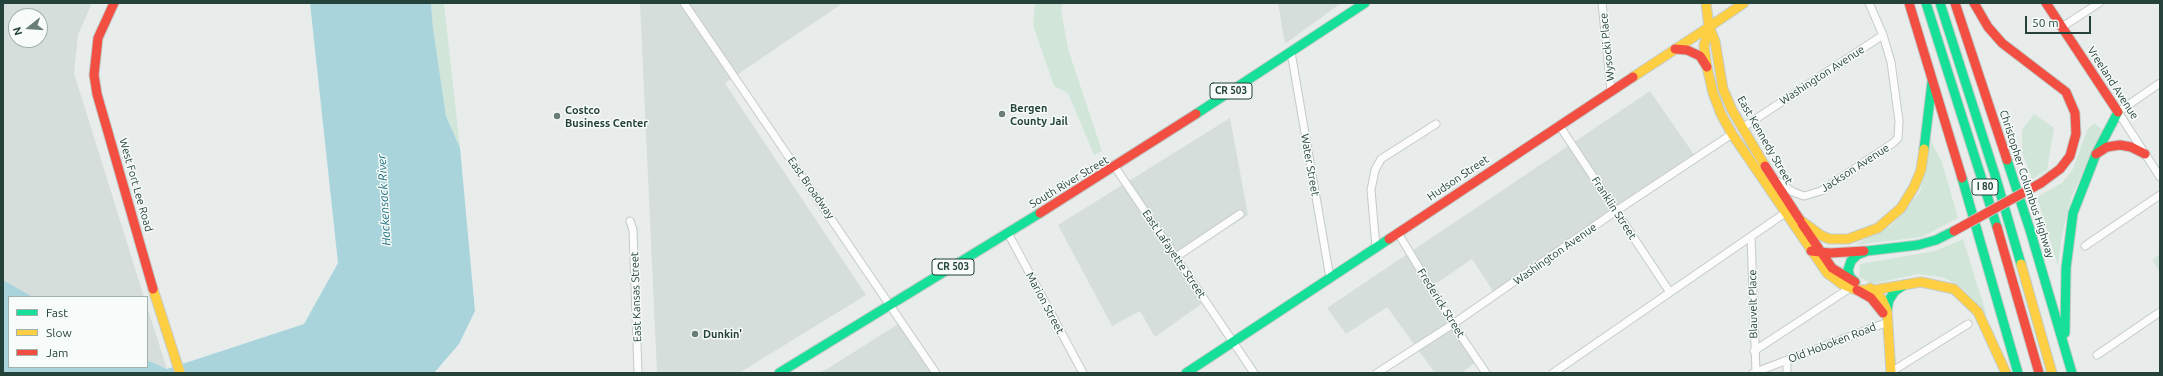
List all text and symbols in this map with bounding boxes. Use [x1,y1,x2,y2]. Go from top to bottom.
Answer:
north arrow [8,8,48,48]
scale bar [2027,8,2093,34]
street label: Wysocki Place [1597,12,1617,82]
text: 50 m [2032,16,2059,29]
text: N [11,26,24,37]
street label: Washington Avenue [1777,43,1867,107]
street label: Vreeland Avenue [2085,44,2141,122]
road number: CR 503 [1210,83,1252,99]
street label: East Kennedy Street [1734,94,1796,186]
place label: Bergen County Jail [1010,101,1068,127]
place label: Costco Business Center [565,103,648,129]
street label: Christopher Columbus Highway [1997,108,2057,260]
marker: Bergen County Jail [997,109,1007,119]
marker: Costco Business Center [552,111,562,121]
street label: Water Street [1298,133,1322,197]
street label: West Fort Lee Road [116,137,156,233]
street label: Jackson Avenue [1818,141,1892,195]
street label: South River Street [1027,153,1111,211]
street label: Hudson Street [1425,153,1491,203]
water label: Hackensack River [374,154,394,246]
street label: East Broadway [785,154,837,222]
street label: Franklin Street [1589,174,1639,242]
road number: I 80 [1972,179,1998,195]
street label: East Lafayette Street [1140,207,1208,301]
street label: Washington Avenue [1511,220,1599,288]
street label: East Kansas Street [628,252,644,342]
road number: CR 503 [932,259,974,275]
street label: Frederick Street [1414,266,1468,340]
street label: Blauvelt Place [1746,269,1760,339]
street label: Marion Street [1023,270,1067,336]
legend [8,296,148,368]
text: Fast [46,306,68,319]
street label: Old Hoboken Road [1786,320,1878,366]
text: Slow [46,326,72,339]
place label: Dunkin' [703,327,742,341]
marker: Dunkin' [690,329,700,339]
text: Jam [46,346,68,359]

